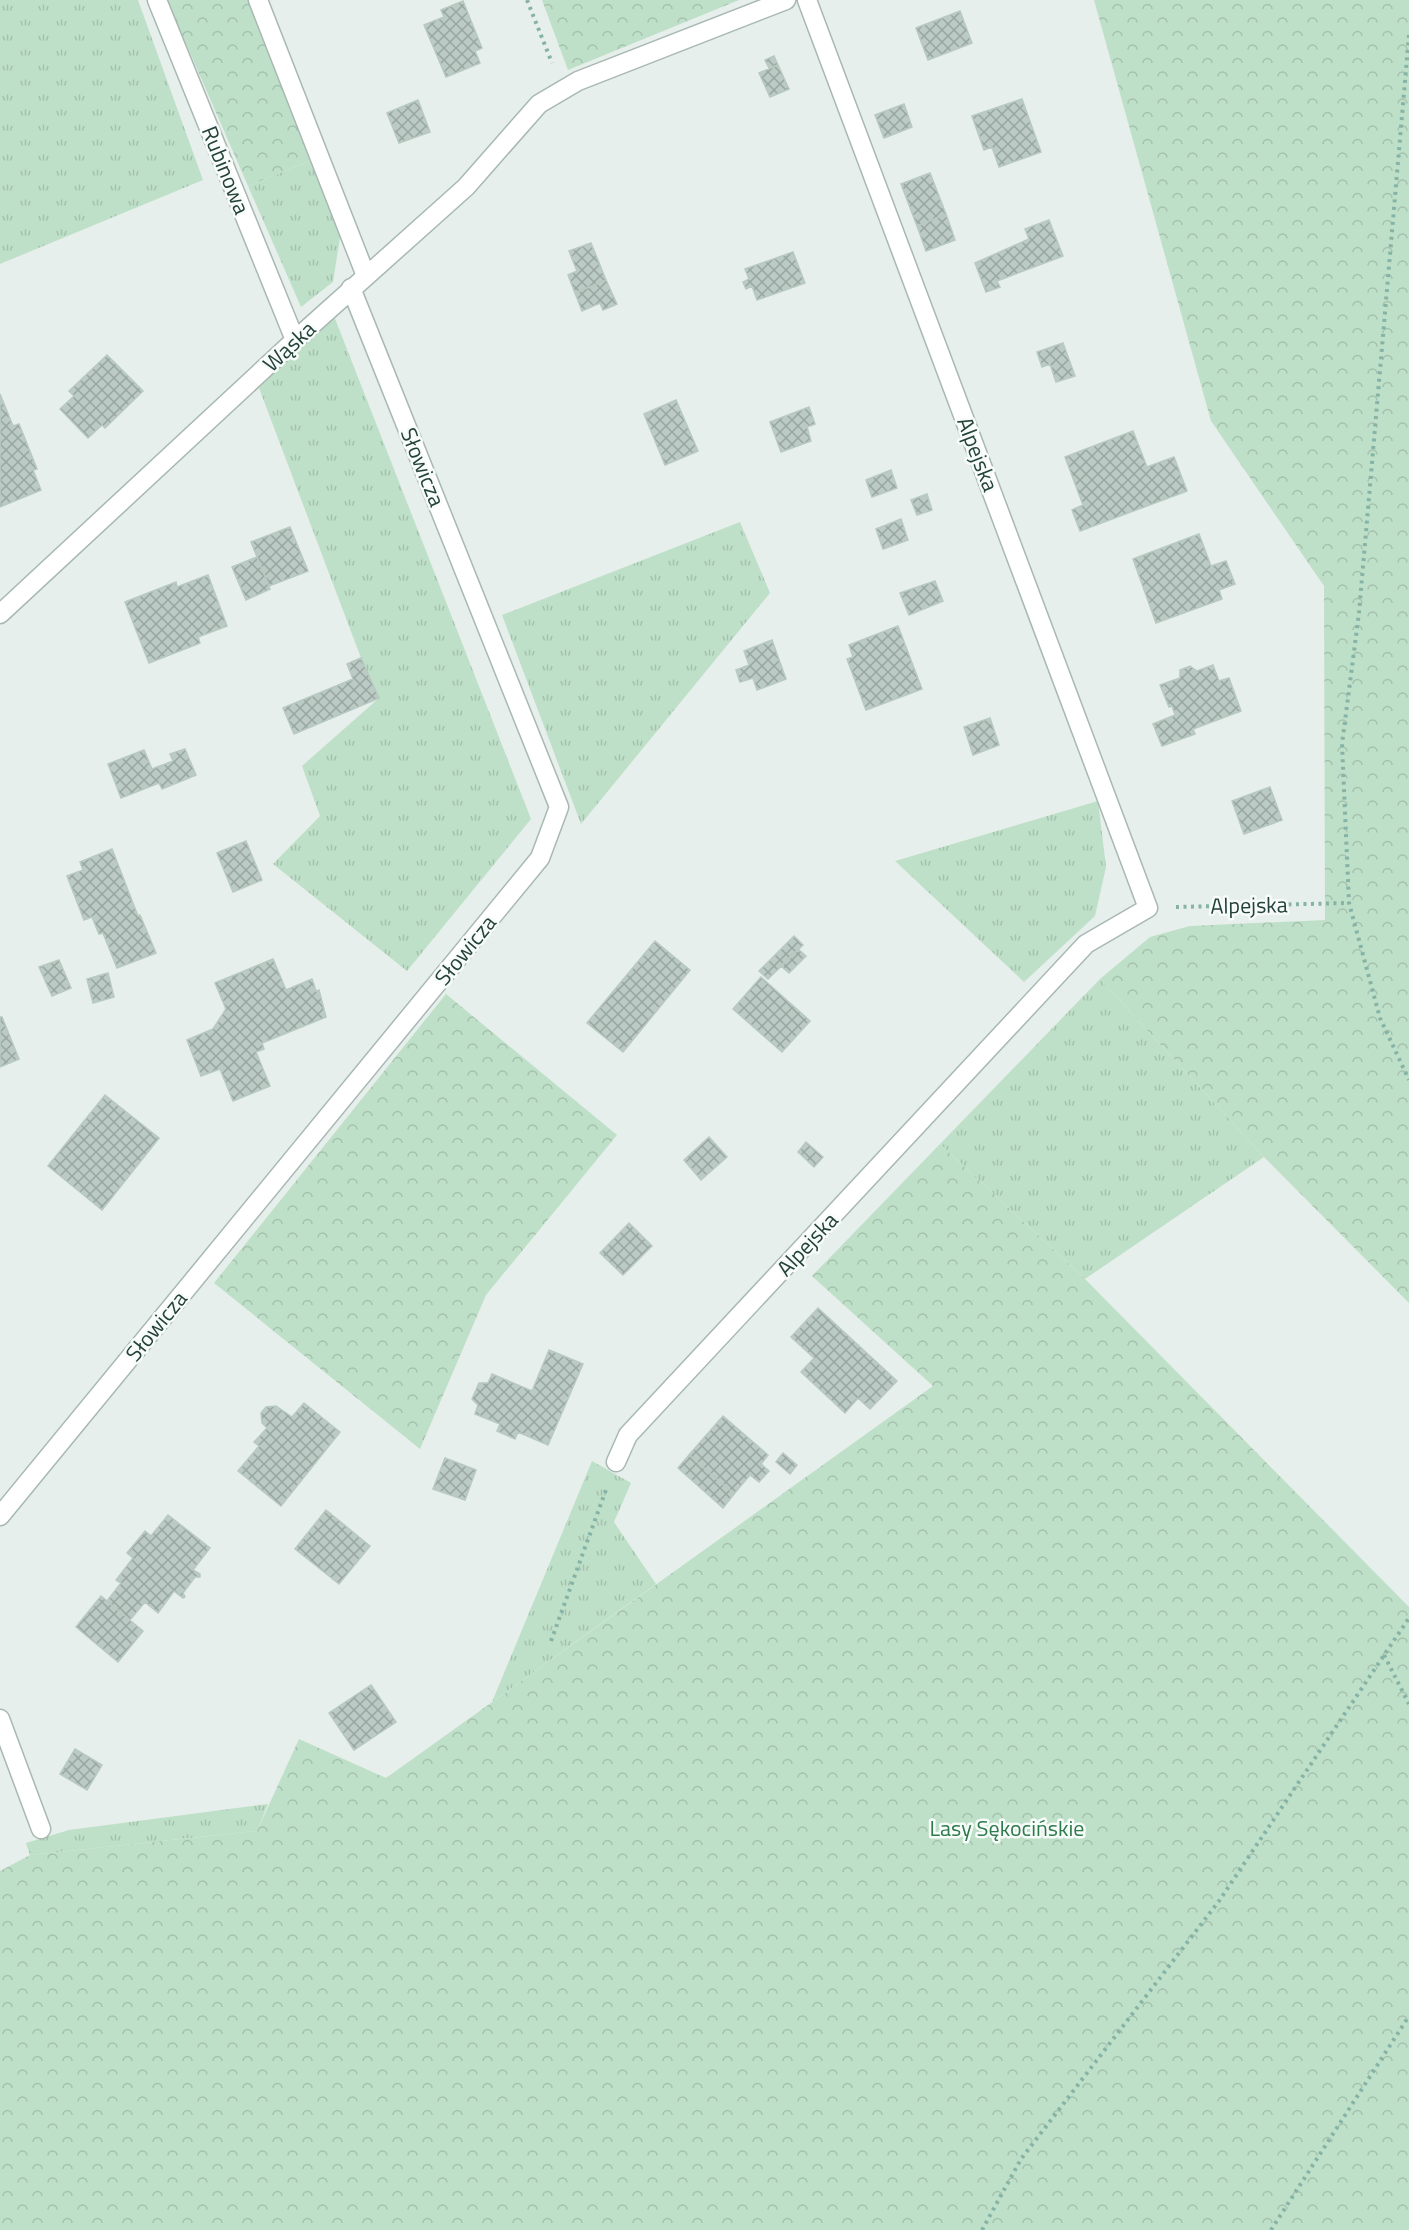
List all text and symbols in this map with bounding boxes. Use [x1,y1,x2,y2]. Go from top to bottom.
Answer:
street label: Rubinowa [193,121,259,219]
street label: Wąska [255,312,323,380]
street label: Alpejska [948,412,1008,496]
street label: Słowicza [392,422,454,512]
street label: Alpejska [1210,887,1288,923]
street label: Słowicza [426,907,504,993]
street label: Alpejska [768,1204,846,1284]
street label: Słowicza [117,1283,195,1369]
park label: Lasy Sękocińskie [930,1811,1084,1845]

